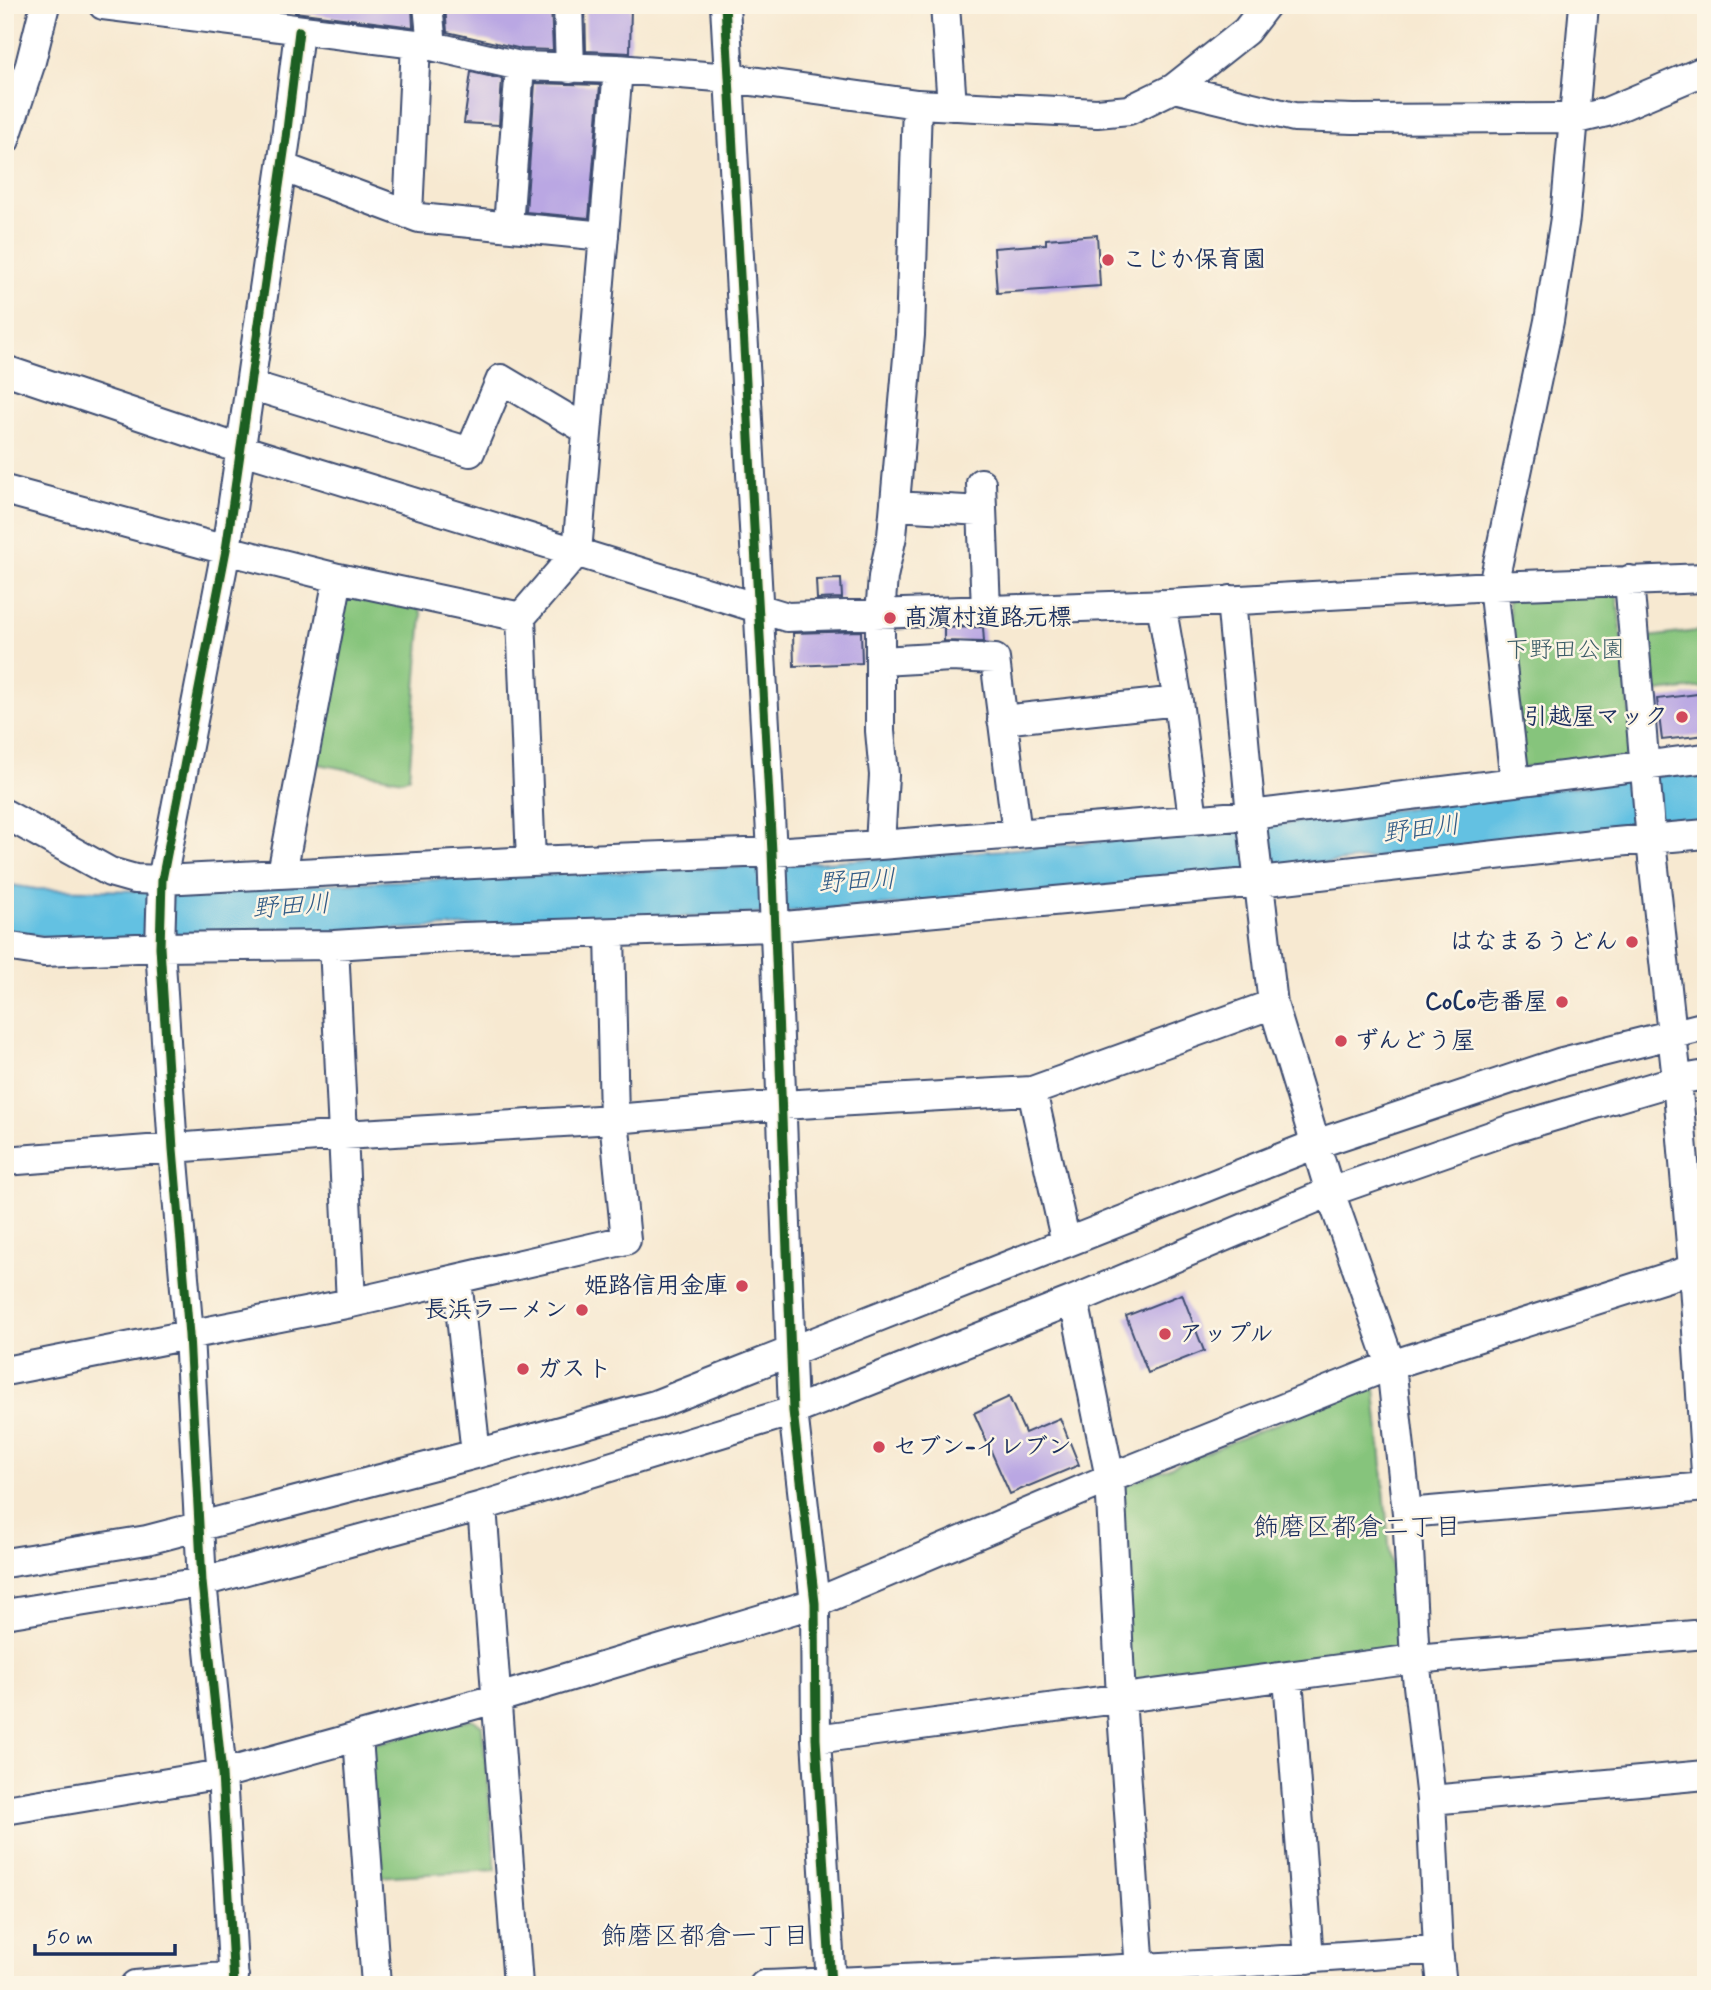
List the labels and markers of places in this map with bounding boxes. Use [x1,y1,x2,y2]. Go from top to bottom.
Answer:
place label: こじか保育園 [1122,245,1266,276]
marker: こじか保育園 [1100,252,1116,268]
place label: 髙濵村道路元標 [904,603,1072,634]
marker: 髙濵村道路元標 [882,610,898,626]
place label: 引越屋マック [1524,702,1668,733]
marker: 引越屋マック [1674,709,1690,725]
place label: はなまるうどん [1450,927,1618,958]
marker: はなまるうどん [1624,934,1640,950]
place label: CoCo壱番屋 [1425,987,1548,1018]
marker: CoCo壱番屋 [1554,994,1570,1010]
place label: ずんどう屋 [1355,1026,1475,1057]
marker: ずんどう屋 [1333,1033,1349,1049]
place label: 姫路信用金庫 [584,1271,728,1302]
marker: 姫路信用金庫 [734,1278,750,1294]
place label: 長浜ラーメン [424,1295,568,1326]
marker: 長浜ラーメン [574,1302,590,1318]
place label: アップル [1179,1319,1274,1350]
marker: アップル [1157,1326,1173,1342]
place label: ガスト [537,1354,611,1385]
marker: ガスト [515,1361,531,1377]
place label: セブン-イレブン [893,1432,1072,1463]
marker: セブン-イレブン [871,1439,887,1455]

